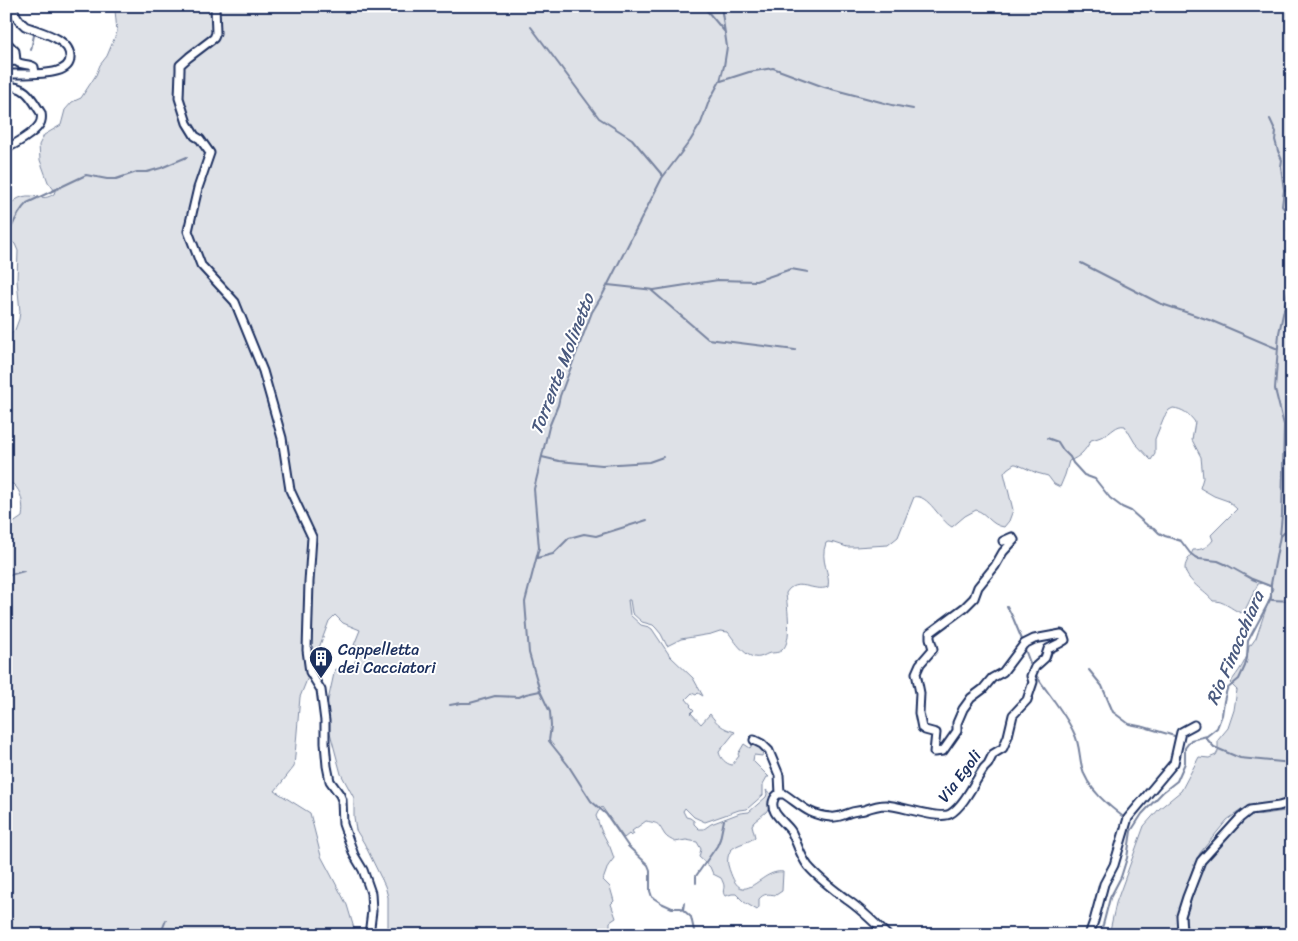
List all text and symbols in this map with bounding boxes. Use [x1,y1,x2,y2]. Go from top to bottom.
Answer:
water label: Torrente Molinetto [520,287,604,439]
water label: Rio Finocchiara [1197,584,1274,710]
place label: Cappelletta dei Cacciatori [338,635,436,682]
building icon: Cappelletta dei Cacciatori [308,645,334,679]
street label: Via Egoli [930,743,989,809]

